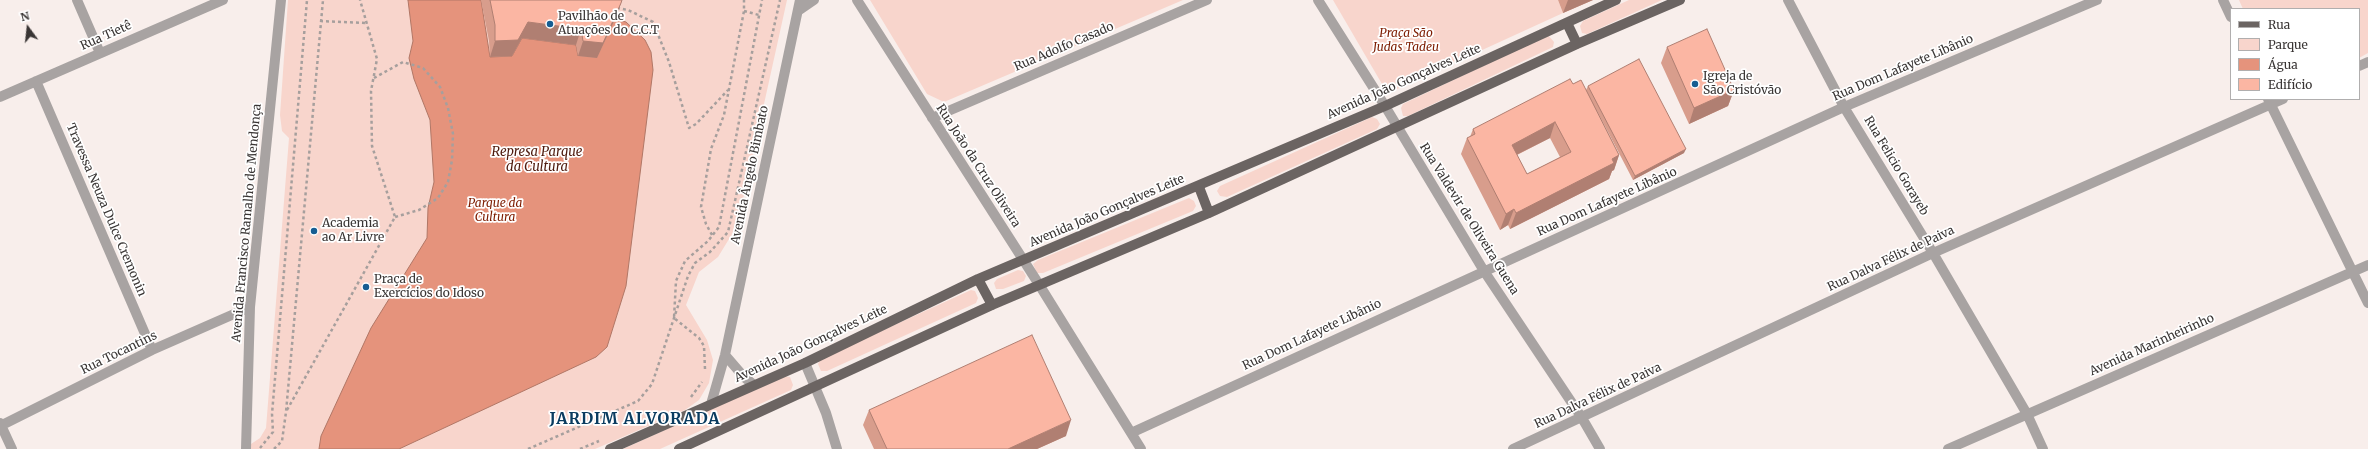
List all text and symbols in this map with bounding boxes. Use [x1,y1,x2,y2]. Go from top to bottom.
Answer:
north arrow [8,8,48,48]
legend [2230,8,2360,100]
text: N [19,9,31,24]
place label: Pavilhão de Atuações do C.C.T [558,10,659,38]
text: Rua [2268,17,2290,32]
street label: Rua Tietê [78,18,134,54]
marker: Pavilhão de Atuações do C.C.T [545,19,555,29]
street label: Rua Adolfo Casado [1012,20,1116,74]
park label: Praça São Judas Tadeu [1373,27,1439,55]
street label: Rua Dom Lafayete Libânio [1831,32,1975,104]
text: Parque [2268,37,2308,52]
street label: Avenida João Gonçalves Leite [1325,42,1483,122]
text: Água [2268,57,2298,72]
place label: Igreja de São Cristóvão [1703,70,1781,98]
text: Edifício [2268,77,2312,92]
marker: Igreja de São Cristóvão [1690,79,1700,89]
street label: Rua João da Cruz Oliveira [933,102,1023,230]
street label: Avenida Francisco Ramalho de Mendonça [229,103,265,343]
street label: Avenida Ângelo Bimbato [728,105,772,245]
street label: Rua Felicio Gorayeb [1861,114,1931,218]
street label: Travessa Neuza Dulce Cremonin [63,121,149,299]
street label: Rua Valdevir de Oliveira Guena [1416,141,1522,297]
water label: Represa Parque da Cultura [492,144,582,175]
street label: Rua Dom Lafayete Libânio [1535,165,1679,239]
street label: Avenida João Gonçalves Leite [1027,172,1187,250]
park label: Parque da Cultura [468,197,522,225]
place label: Academia ao Ar Livre [322,217,384,245]
street label: Rua Dalva Félix de Paiva [1825,223,1957,295]
marker: Academia ao Ar Livre [309,226,319,236]
place label: Praça de Exercícios do Idoso [374,273,484,301]
marker: Praça de Exercícios do Idoso [361,282,371,292]
street label: Rua Dom Lafayete Libânio [1240,296,1384,374]
street label: Avenida João Gonçalves Leite [732,302,890,386]
street label: Avenida Marinheirinho [2088,311,2216,379]
street label: Rua Tocantins [79,328,159,378]
street label: Rua Dalva Félix de Paiva [1532,360,1664,432]
district label: JARDIM ALVORADA [549,409,721,429]

